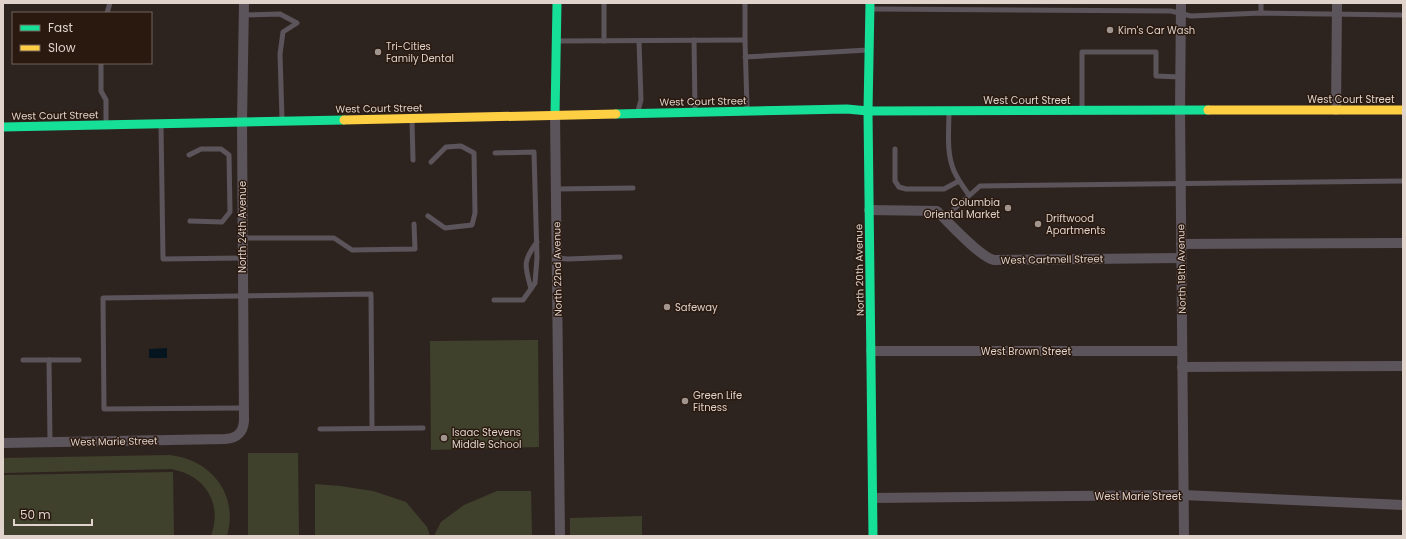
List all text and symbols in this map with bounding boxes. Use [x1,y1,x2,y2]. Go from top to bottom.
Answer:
legend [12,12,152,64]
text: Fast [48,19,73,36]
place label: Kim's Car Wash [1118,23,1195,38]
marker: Kim's Car Wash [1105,25,1115,35]
text: Slow [48,39,76,56]
place label: Tri-Cities Family Dental [386,39,454,66]
marker: Tri-Cities Family Dental [373,47,383,57]
street label: West Court Street [1307,92,1395,107]
street label: West Court Street [659,93,747,110]
street label: West Court Street [983,93,1071,108]
street label: West Court Street [335,100,423,117]
street label: West Court Street [11,107,99,124]
street label: North 24th Avenue [235,181,250,273]
place label: Columbia Oriental Market [924,195,1000,222]
marker: Columbia Oriental Market [1003,203,1013,213]
place label: Driftwood Apartments [1046,211,1105,238]
marker: Driftwood Apartments [1033,219,1043,229]
street label: North 22nd Avenue [549,221,566,316]
street label: North 20th Avenue [851,224,868,316]
street label: North 19th Avenue [1173,224,1190,314]
street label: West Cartmell Street [1001,251,1104,268]
place label: Safeway [675,300,718,315]
marker: Safeway [662,302,672,312]
street label: West Brown Street [981,344,1072,359]
place label: Green Life Fitness [693,388,742,415]
marker: Green Life Fitness [680,396,690,406]
place label: Isaac Stevens Middle School [452,425,522,452]
street label: West Marie Street [70,433,158,450]
marker: Isaac Stevens Middle School [439,433,449,443]
street label: West Marie Street [1094,489,1182,504]
scale bar [14,501,92,527]
text: 50 m [20,506,51,523]

